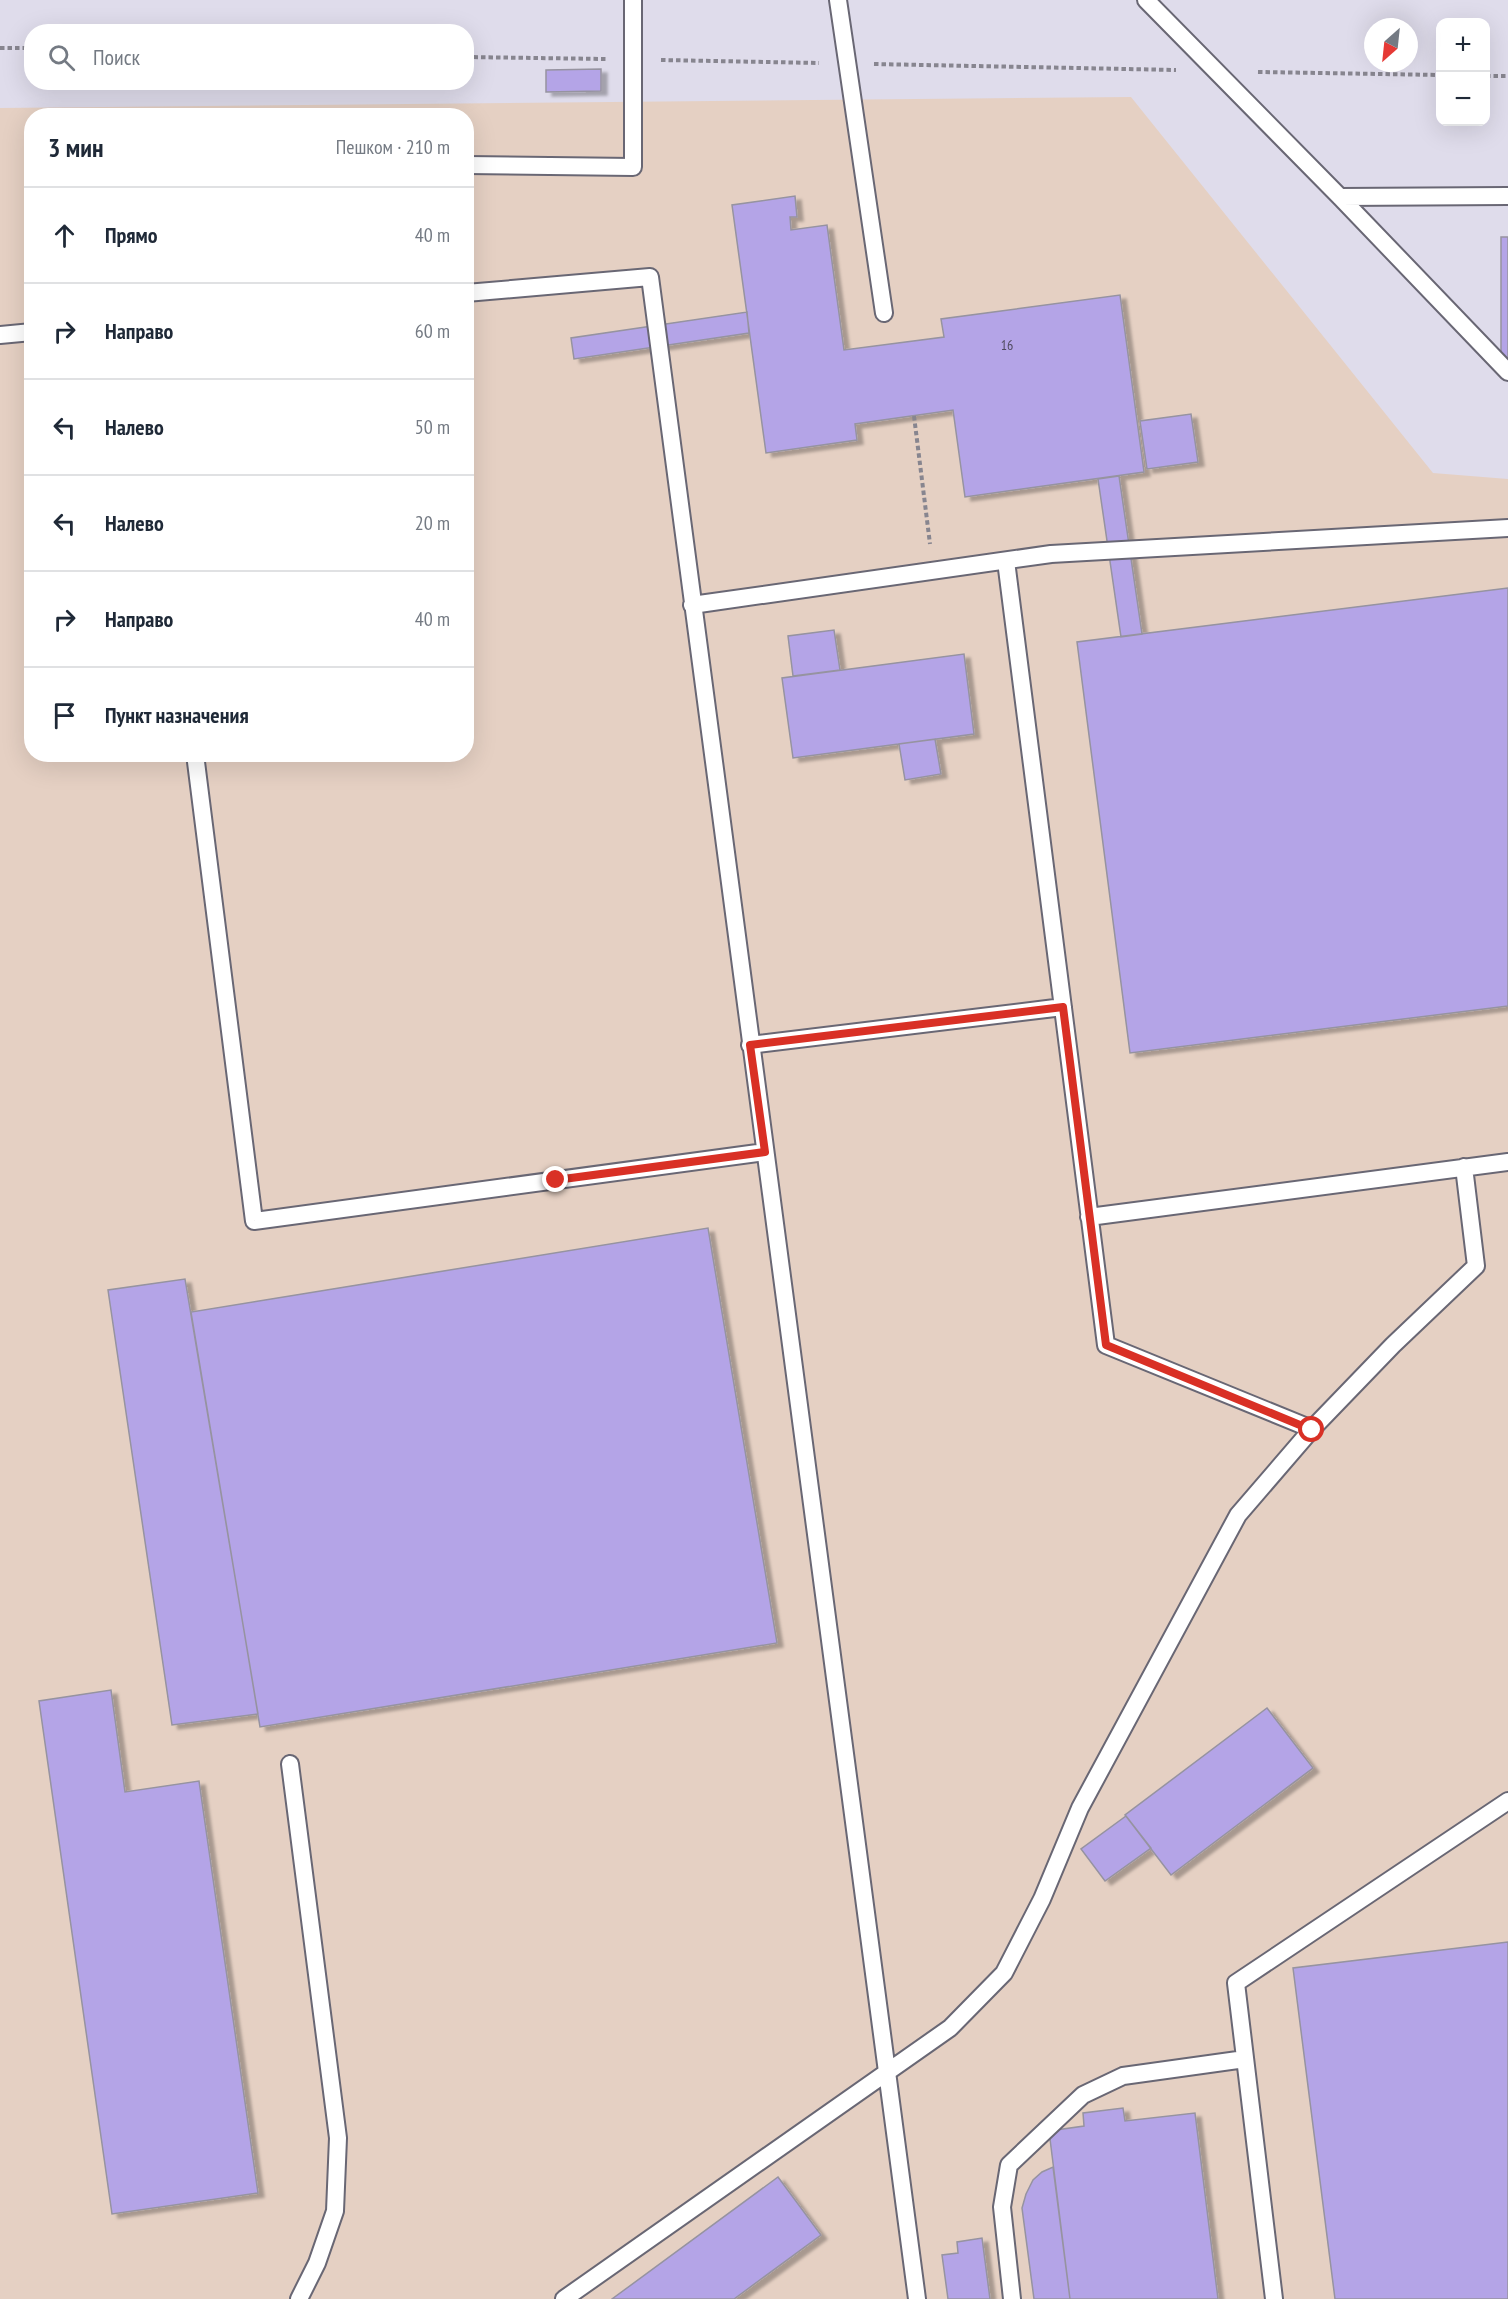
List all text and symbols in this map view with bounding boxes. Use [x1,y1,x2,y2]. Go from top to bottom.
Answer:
north arrow [1364,18,1418,72]
map controls [1436,18,1490,126]
button: + [1436,18,1490,72]
search box [24,24,474,90]
icon: search [45,41,78,74]
text: Поиск [93,43,140,71]
button: − [1436,72,1490,126]
text: 3 мин [48,131,103,164]
text: Пешком · 210 m [336,134,450,160]
icon: ahead [48,219,81,252]
text: Прямо [105,221,158,249]
text: 40 m [415,222,450,248]
icon: right [48,315,81,348]
text: Направо [105,317,173,345]
text: 60 m [415,318,450,344]
house number: 16 [1001,336,1013,354]
icon: left [48,411,81,444]
text: Налево [105,413,164,441]
text: 50 m [415,414,450,440]
icon: left [48,507,81,540]
text: Налево [105,509,164,537]
text: 20 m [415,510,450,536]
icon: right [48,603,81,636]
text: Направо [105,605,173,633]
text: 40 m [415,606,450,632]
icon: arrive [48,699,81,732]
text: Пункт назначения [105,701,249,729]
route end [542,1166,568,1192]
route start [1298,1416,1324,1442]

